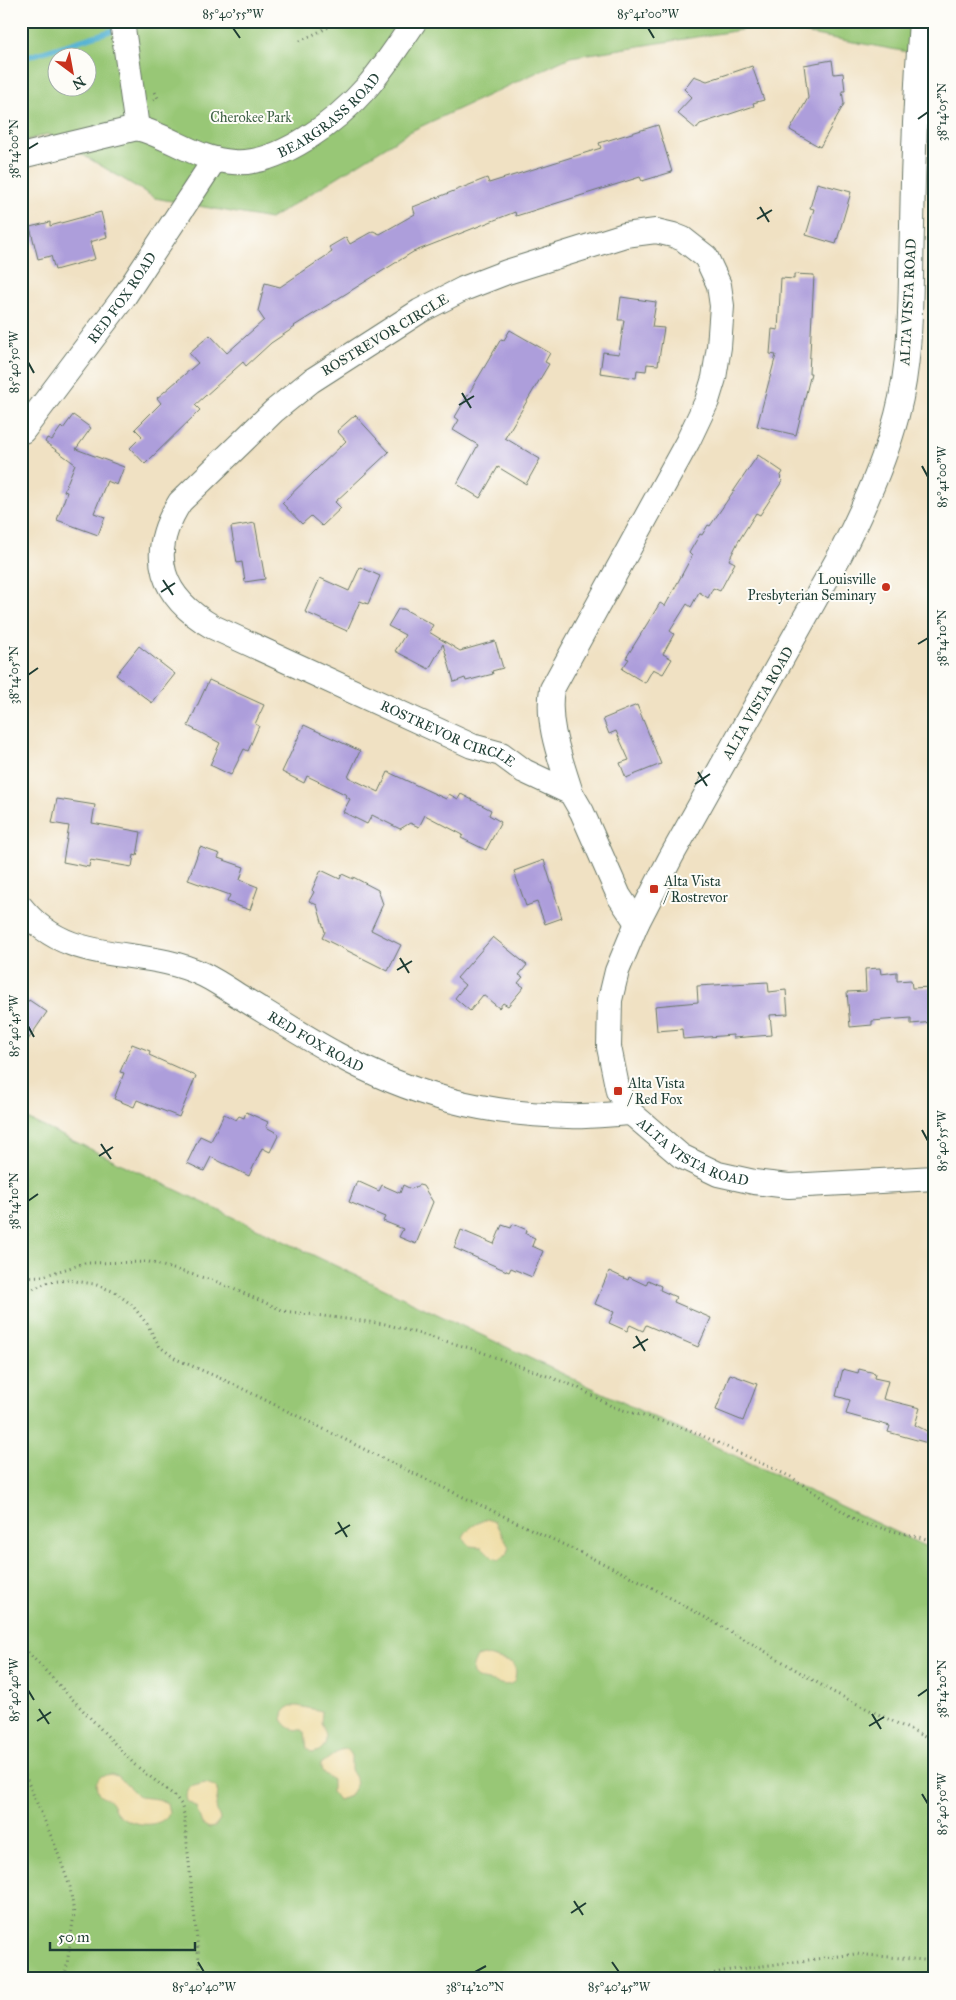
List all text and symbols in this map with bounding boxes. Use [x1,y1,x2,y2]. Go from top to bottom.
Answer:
text: 85°40'55"W [202,7,264,21]
text: 85°41'00"W [617,7,679,21]
north arrow [48,48,98,98]
street label: BEARGRASS ROAD [275,69,384,161]
text: N [69,72,88,93]
text: 38°14'05"N [935,83,949,141]
park label: Cherokee Park [210,109,292,126]
text: 38°14'00"N [7,119,21,179]
street label: ALTA VISTA ROAD [896,238,920,367]
street label: RED FOX ROAD [84,249,160,347]
street label: ROSTREVOR CIRCLE [318,290,452,380]
text: 85°40'50"W [7,330,21,393]
text: 85°41'00"W [935,446,949,508]
place label: Louisville Presbyterian Seminary [748,571,876,604]
marker: Louisville Presbyterian Seminary [880,581,892,593]
text: 38°14'10"N [935,609,949,667]
street label: ALTA VISTA ROAD [718,644,797,763]
text: 38°14'05"N [7,646,21,704]
street label: ROSTREVOR CIRCLE [378,697,519,770]
place label: Alta Vista / Rostrevor [663,873,728,906]
marker: Alta Vista / Rostrevor [648,883,660,895]
text: 85°40'45"W [7,994,21,1057]
street label: RED FOX ROAD [265,1007,367,1076]
place label: Alta Vista / Red Fox [627,1075,685,1108]
marker: Alta Vista / Red Fox [612,1085,624,1097]
text: 85°40'55"W [935,1110,949,1172]
street label: ALTA VISTA ROAD [633,1113,750,1189]
text: 38°14'10"N [7,1172,21,1230]
text: 85°40'40"W [7,1658,21,1722]
text: 38°14'20"N [935,1660,949,1718]
text: 85°40'50"W [935,1772,949,1835]
scale bar [50,1920,195,1952]
text: 50 m [58,1928,90,1946]
text: 85°40'40"W [172,1980,236,1994]
text: 38°14'20"N [446,1980,504,1994]
text: 85°40'45"W [588,1980,651,1994]

